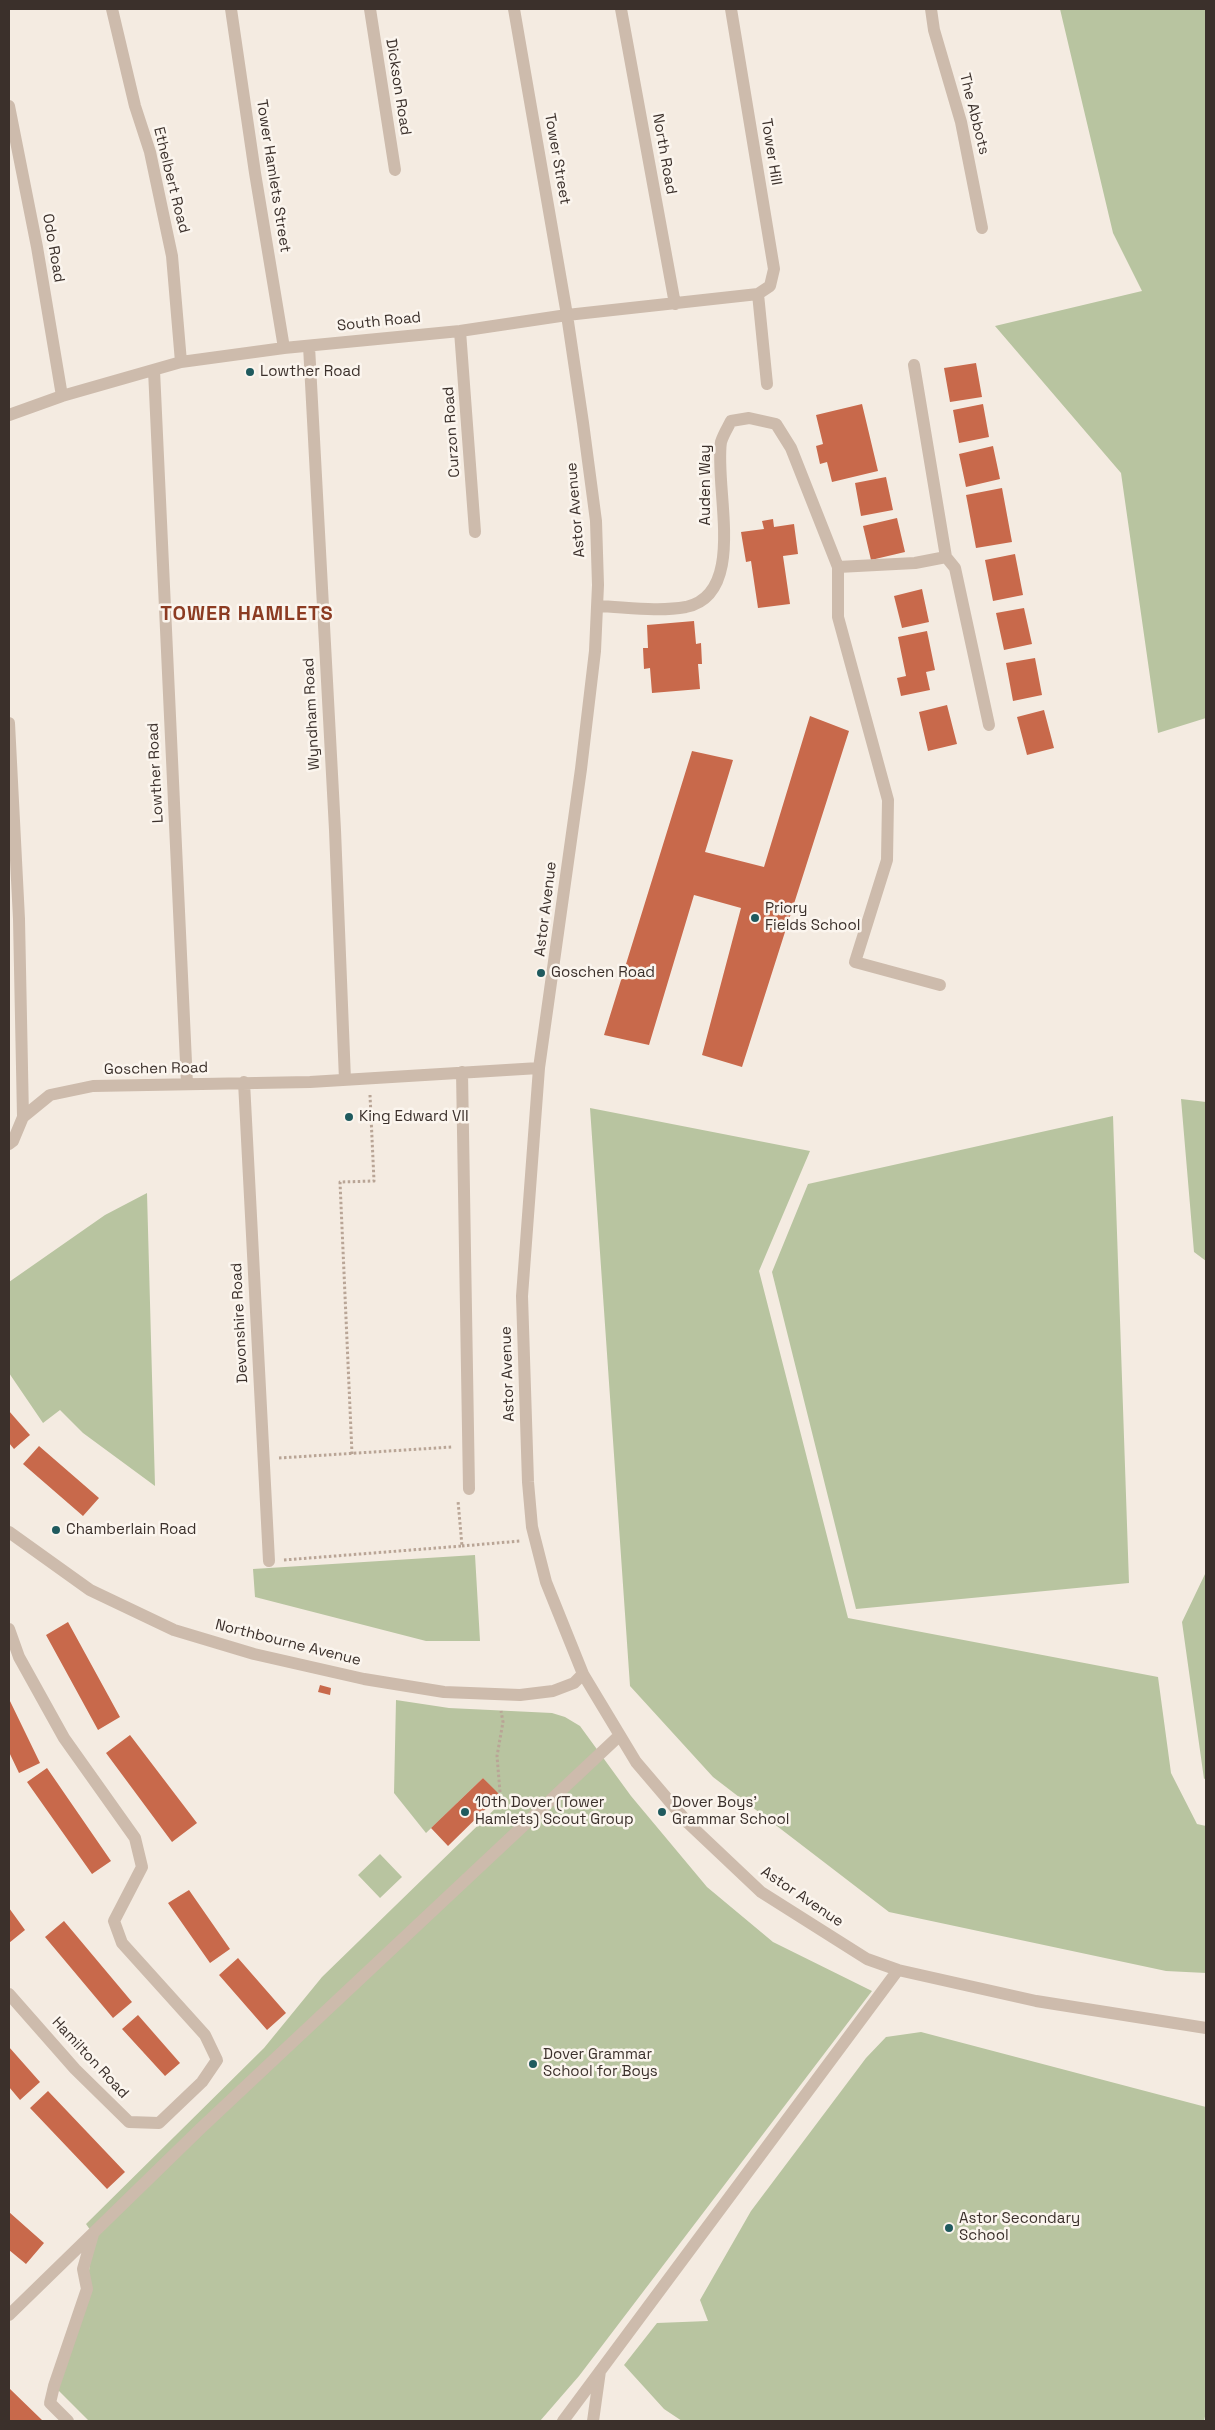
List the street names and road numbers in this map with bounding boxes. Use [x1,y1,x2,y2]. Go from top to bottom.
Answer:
street label: Dickson Road [381,37,415,137]
street label: The Abbots [955,71,993,157]
street label: Tower Hamlets Street [252,98,294,254]
street label: Tower Street [540,112,574,206]
street label: North Road [648,112,680,196]
street label: Tower Hill [757,117,785,187]
street label: Ethelbert Road [149,125,193,235]
street label: Odo Road [38,212,68,284]
street label: South Road [336,309,422,335]
street label: Curzon Road [440,386,464,478]
street label: Auden Way [697,445,715,525]
street label: Astor Avenue [563,462,589,558]
street label: Wyndham Road [300,657,324,771]
street label: Lowther Road [144,722,168,824]
street label: Astor Avenue [531,860,561,958]
street label: Goschen Road [104,1059,208,1079]
street label: Devonshire Road [228,1262,252,1384]
street label: Astor Avenue [497,1326,519,1422]
street label: Northbourne Avenue [213,1616,363,1670]
street label: Astor Avenue [757,1863,847,1931]
street label: Hamilton Road [48,2014,132,2102]

